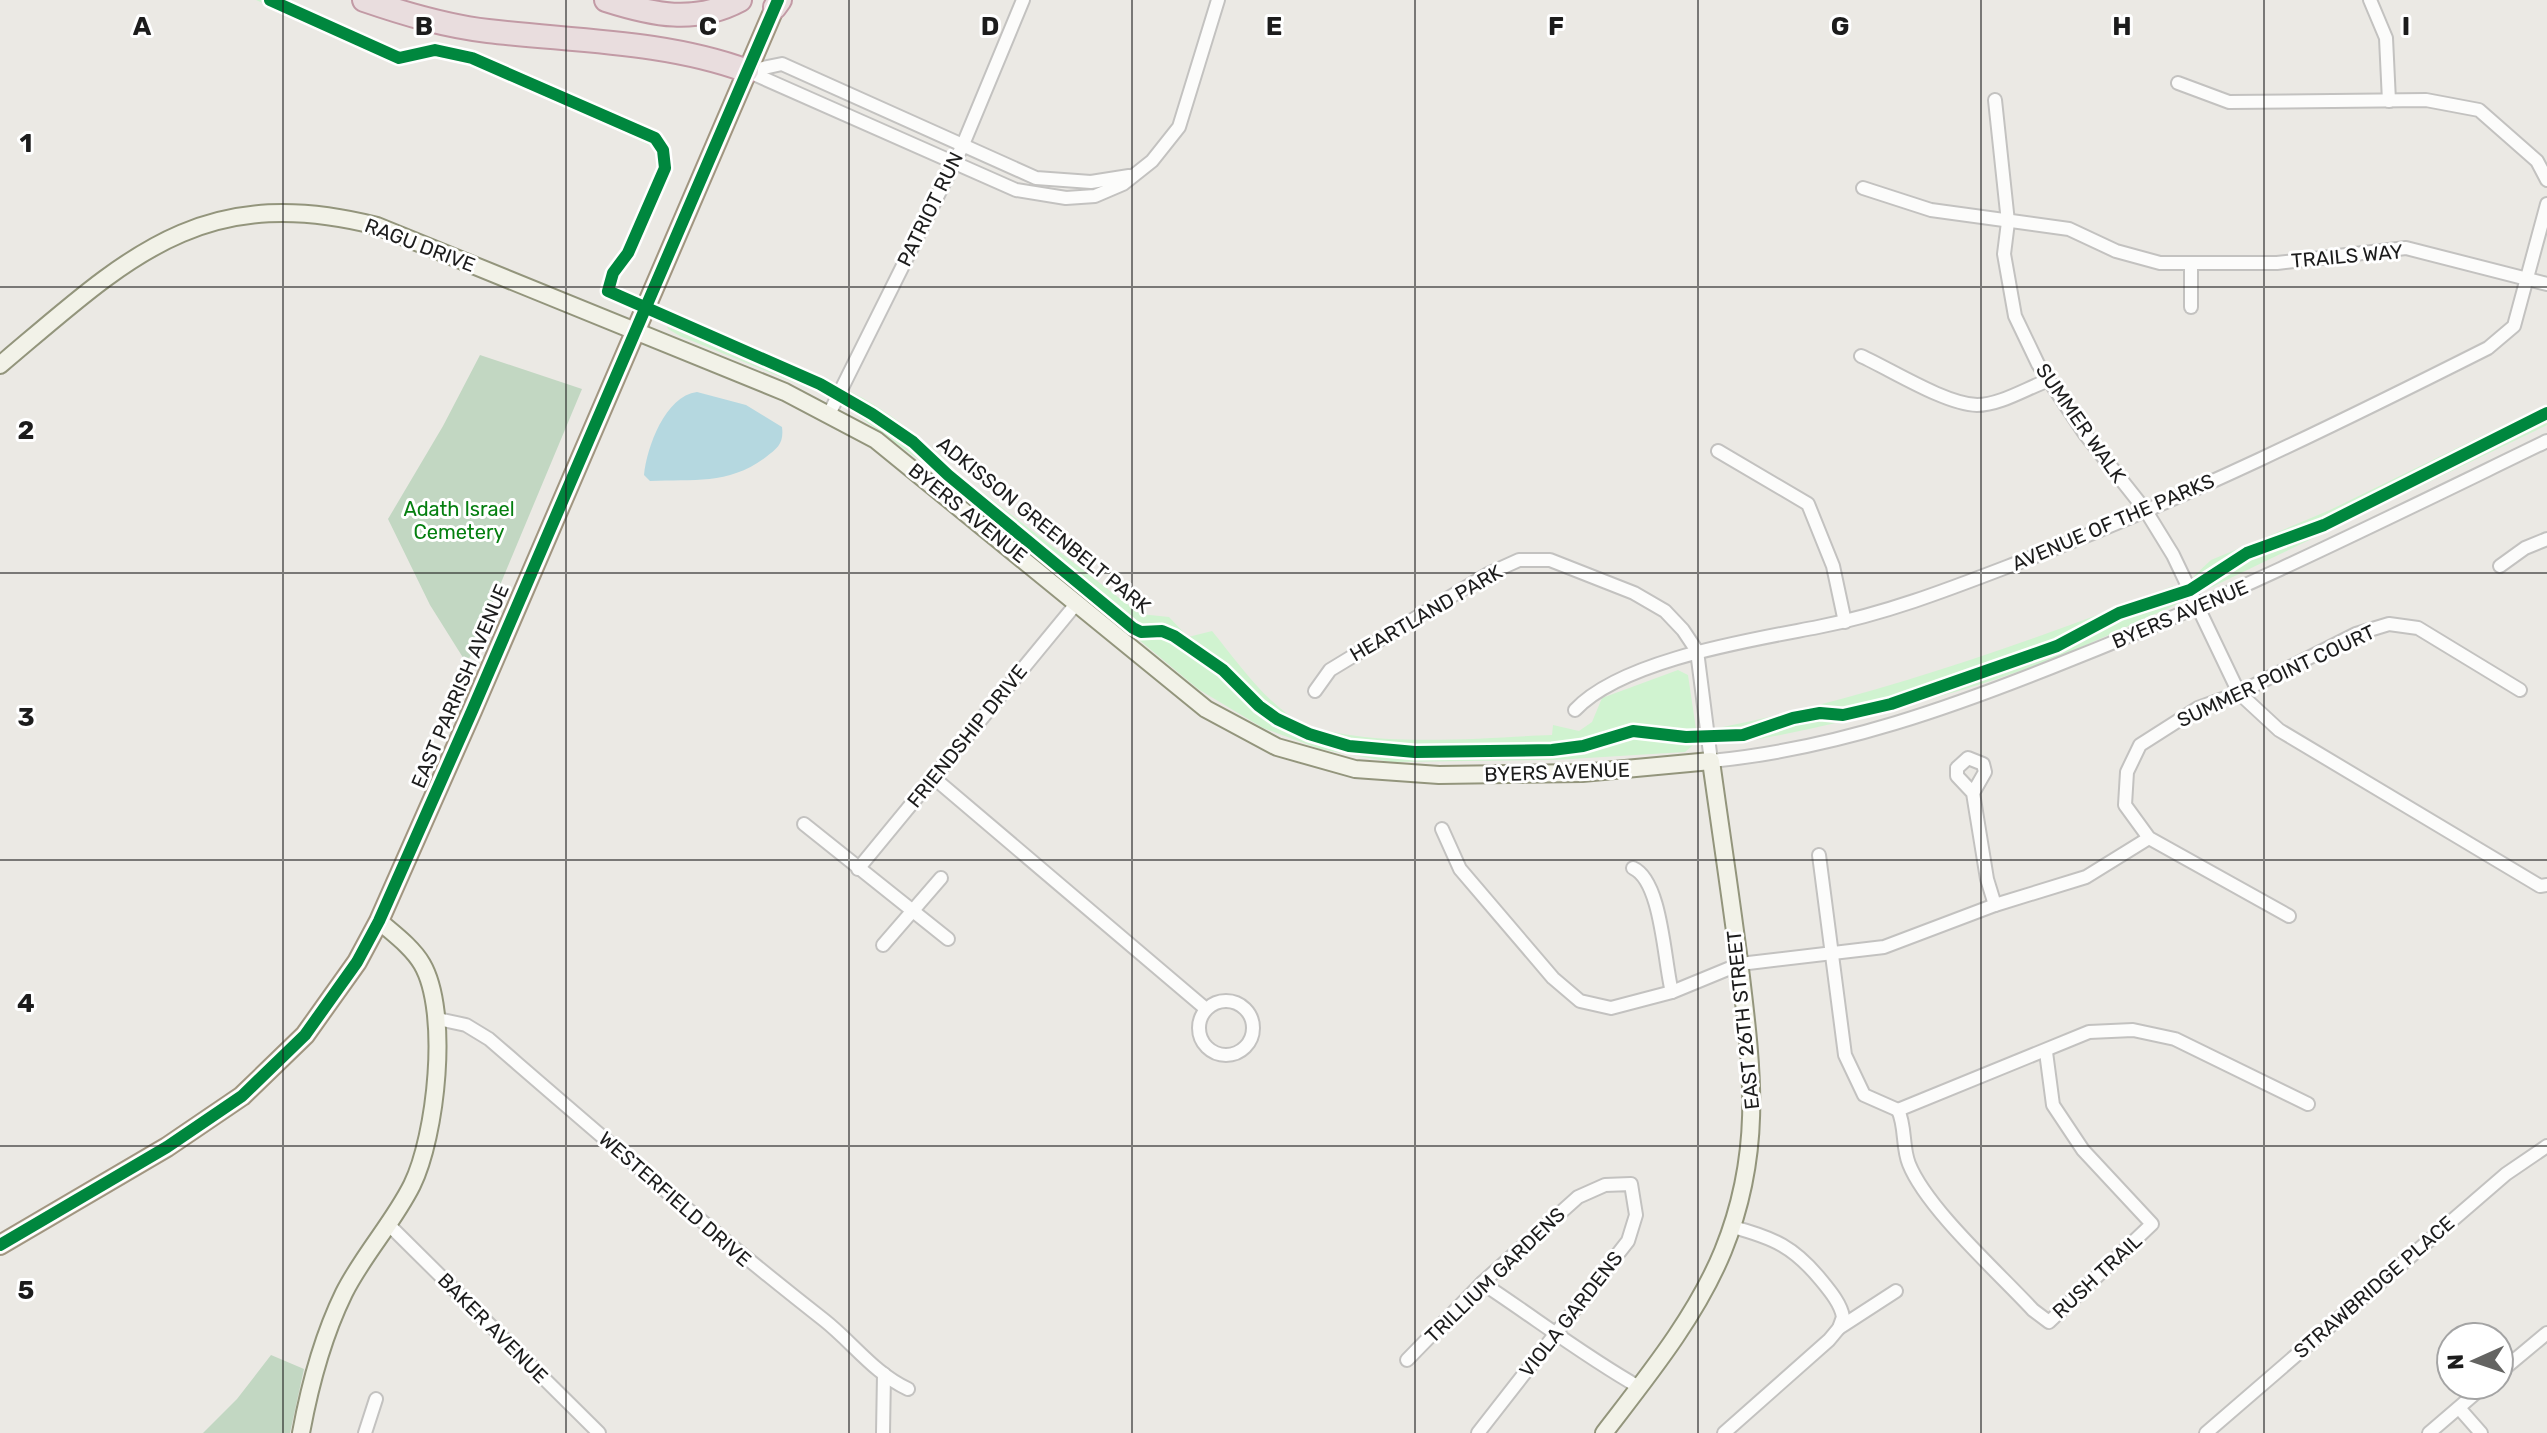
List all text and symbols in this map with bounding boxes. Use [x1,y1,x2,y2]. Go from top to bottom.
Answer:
text: A [133,11,152,42]
text: B [415,11,433,42]
text: C [699,11,717,42]
text: D [981,11,999,42]
text: E [1266,11,1282,42]
text: F [1548,11,1564,42]
text: G [1831,11,1849,42]
text: H [2112,11,2132,42]
text: I [2402,11,2410,42]
text: 1 [20,128,32,159]
street label: PATRIOT RUN [892,148,968,270]
street label: RAGU DRIVE [361,213,479,277]
street label: TRAILS WAY [2290,239,2404,273]
street label: SUMMER WALK [2031,359,2131,487]
text: 2 [18,415,34,446]
street label: ADKISSON GREENBELT PARK [932,431,1156,619]
street label: BYERS AVENUE [904,458,1032,568]
street label: AVENUE OF THE PARKS [2008,468,2218,576]
park label: Adath Israel Cemetery [403,497,515,544]
street label: HEARTLAND PARK [1345,560,1507,666]
street label: BYERS AVENUE [2108,575,2252,653]
street label: EAST PARRISH AVENUE [406,580,514,792]
street label: SUMMER POINT COURT [2173,619,2379,732]
street label: FRIENDSHIP DRIVE [902,660,1032,812]
text: 3 [17,702,35,733]
street label: BYERS AVENUE [1484,757,1630,787]
street label: EAST 26TH STREET [1722,929,1764,1111]
text: 4 [17,988,35,1019]
street label: WESTERFIELD DRIVE [594,1126,756,1272]
street label: TRILLIUM GARDENS [1420,1202,1570,1348]
street label: STRAWBRIDGE PLACE [2289,1211,2459,1363]
street label: RUSH TRAIL [2047,1229,2147,1323]
street label: VIOLA GARDENS [1514,1246,1628,1382]
street label: BAKER AVENUE [433,1268,553,1388]
text: 5 [18,1275,34,1306]
north arrow [2435,1321,2515,1401]
text: N [2442,1353,2469,1371]

